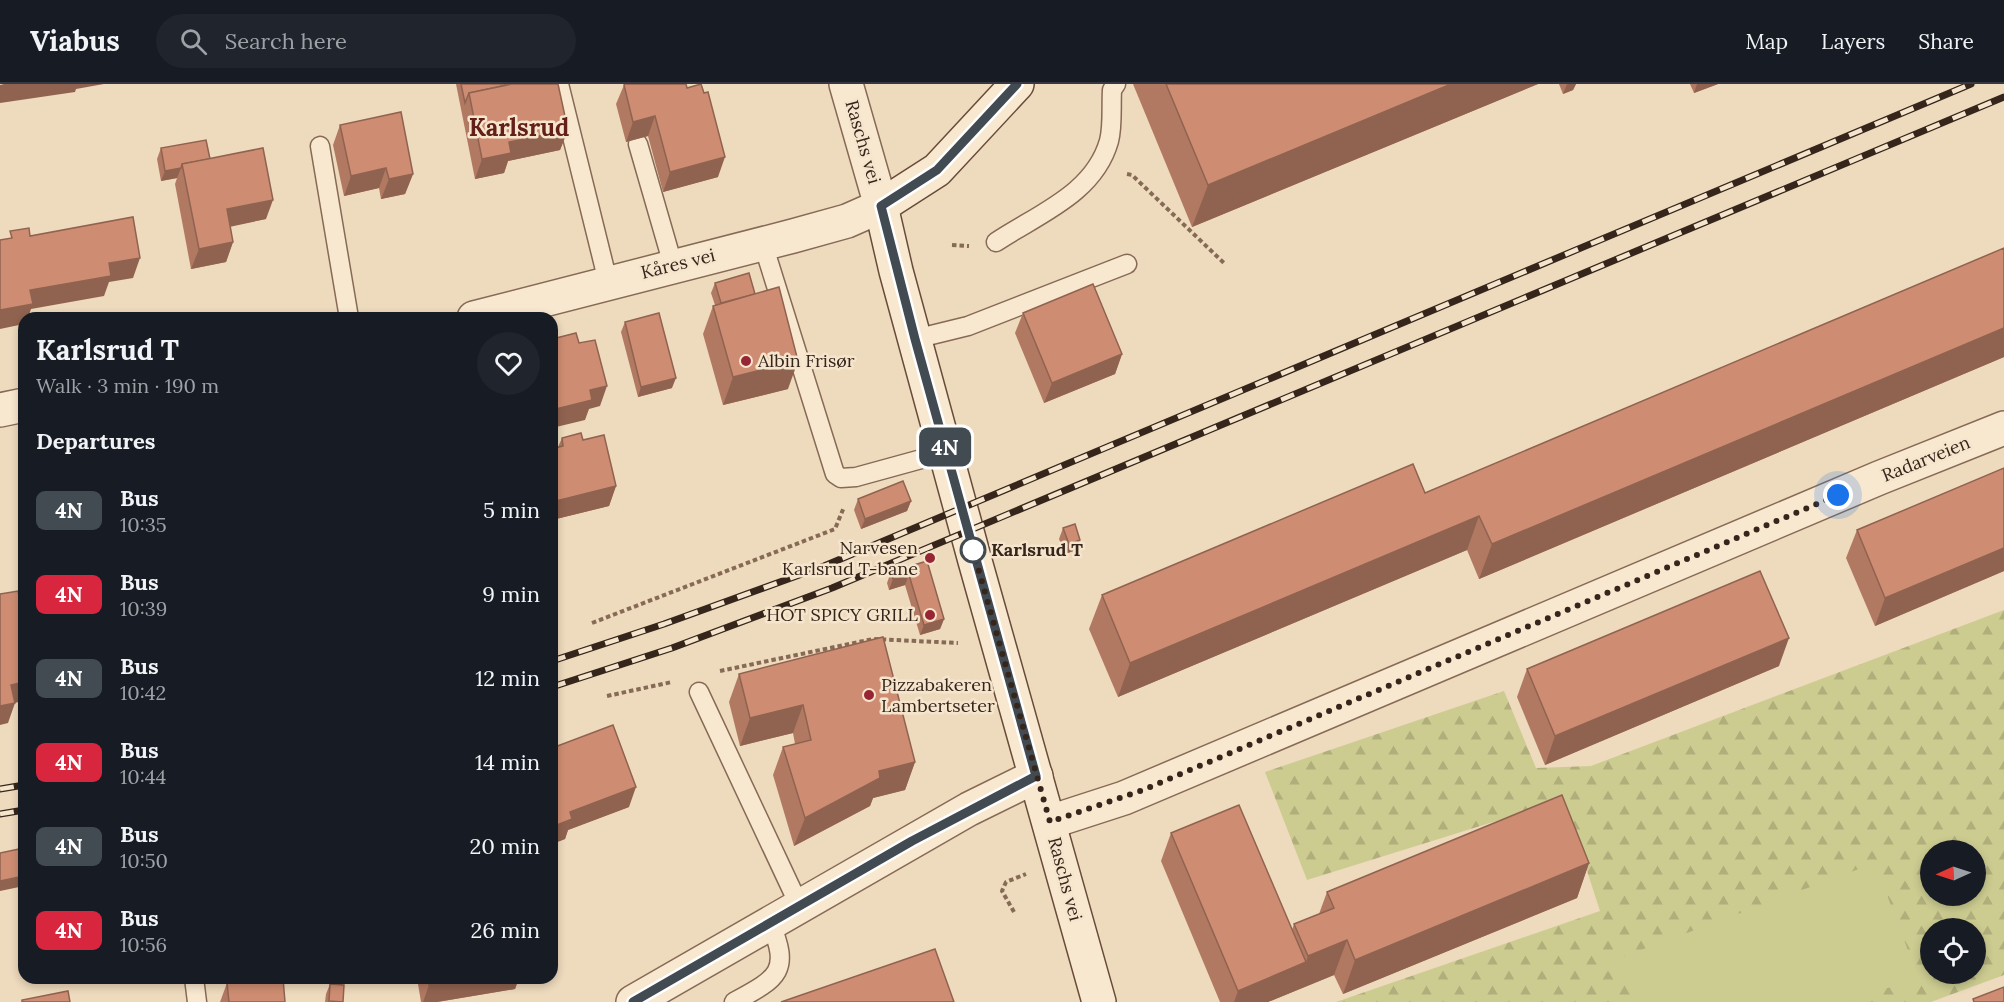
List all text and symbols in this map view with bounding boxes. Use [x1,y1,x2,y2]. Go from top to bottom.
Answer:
search box [156,14,576,68]
text: Viabus [30,23,120,59]
icon: search [177,25,210,58]
text: Search here [225,27,347,55]
text: Map [1745,28,1788,55]
text: Layers [1821,28,1885,55]
text: Share [1918,28,1974,55]
street label: Raschs vei [841,97,886,186]
district label: Karlsrud [469,112,569,143]
street label: Kåres vei [638,243,717,284]
text: Karlsrud T [36,332,179,368]
button: heart [477,332,540,395]
place label: Albin Frisør [757,349,855,372]
marker: Albin Frisør [739,354,753,368]
text: Walk · 3 min · 190 m [36,373,219,398]
text: Departures [36,427,155,455]
line badge: 4N [918,428,972,466]
street label: Radarveien [1878,430,1973,487]
text: 4N [931,434,959,461]
your location [1823,480,1853,510]
text: Bus [120,484,159,512]
text: 5 min [483,496,540,524]
text: 4N [55,497,83,524]
text: 10:35 [120,512,167,537]
place label: Narvesen Karlsrud T-bane [782,536,918,580]
marker: Karlsrud T [960,537,986,563]
place label: Karlsrud T [991,538,1083,561]
marker: Narvesen Karlsrud T-bane [923,551,937,565]
text: Bus [120,568,159,596]
text: 9 min [482,580,540,608]
text: 4N [55,581,83,608]
text: 10:39 [120,596,167,621]
place label: HOT SPICY GRILL [766,603,919,626]
marker: HOT SPICY GRILL [923,608,937,622]
text: Bus [120,652,159,680]
text: 12 min [475,664,540,692]
text: 4N [55,665,83,692]
place label: Pizzabakeren Lambertseter [881,673,995,717]
text: 10:42 [120,680,166,705]
marker: Pizzabakeren Lambertseter [862,688,876,702]
text: Bus [120,736,159,764]
text: 14 min [475,748,540,776]
text: 4N [55,749,83,776]
text: 10:44 [120,764,166,789]
text: Bus [120,820,159,848]
text: 20 min [470,832,540,860]
text: 4N [55,833,83,860]
street label: Raschs vei [1043,834,1088,923]
north arrow [1920,840,1986,906]
map controls [1920,840,1986,984]
text: 10:50 [120,848,168,873]
text: Bus [120,904,159,932]
text: 26 min [470,916,540,944]
text: 4N [55,917,83,944]
button: locate [1920,918,1986,984]
text: 10:56 [120,932,167,957]

